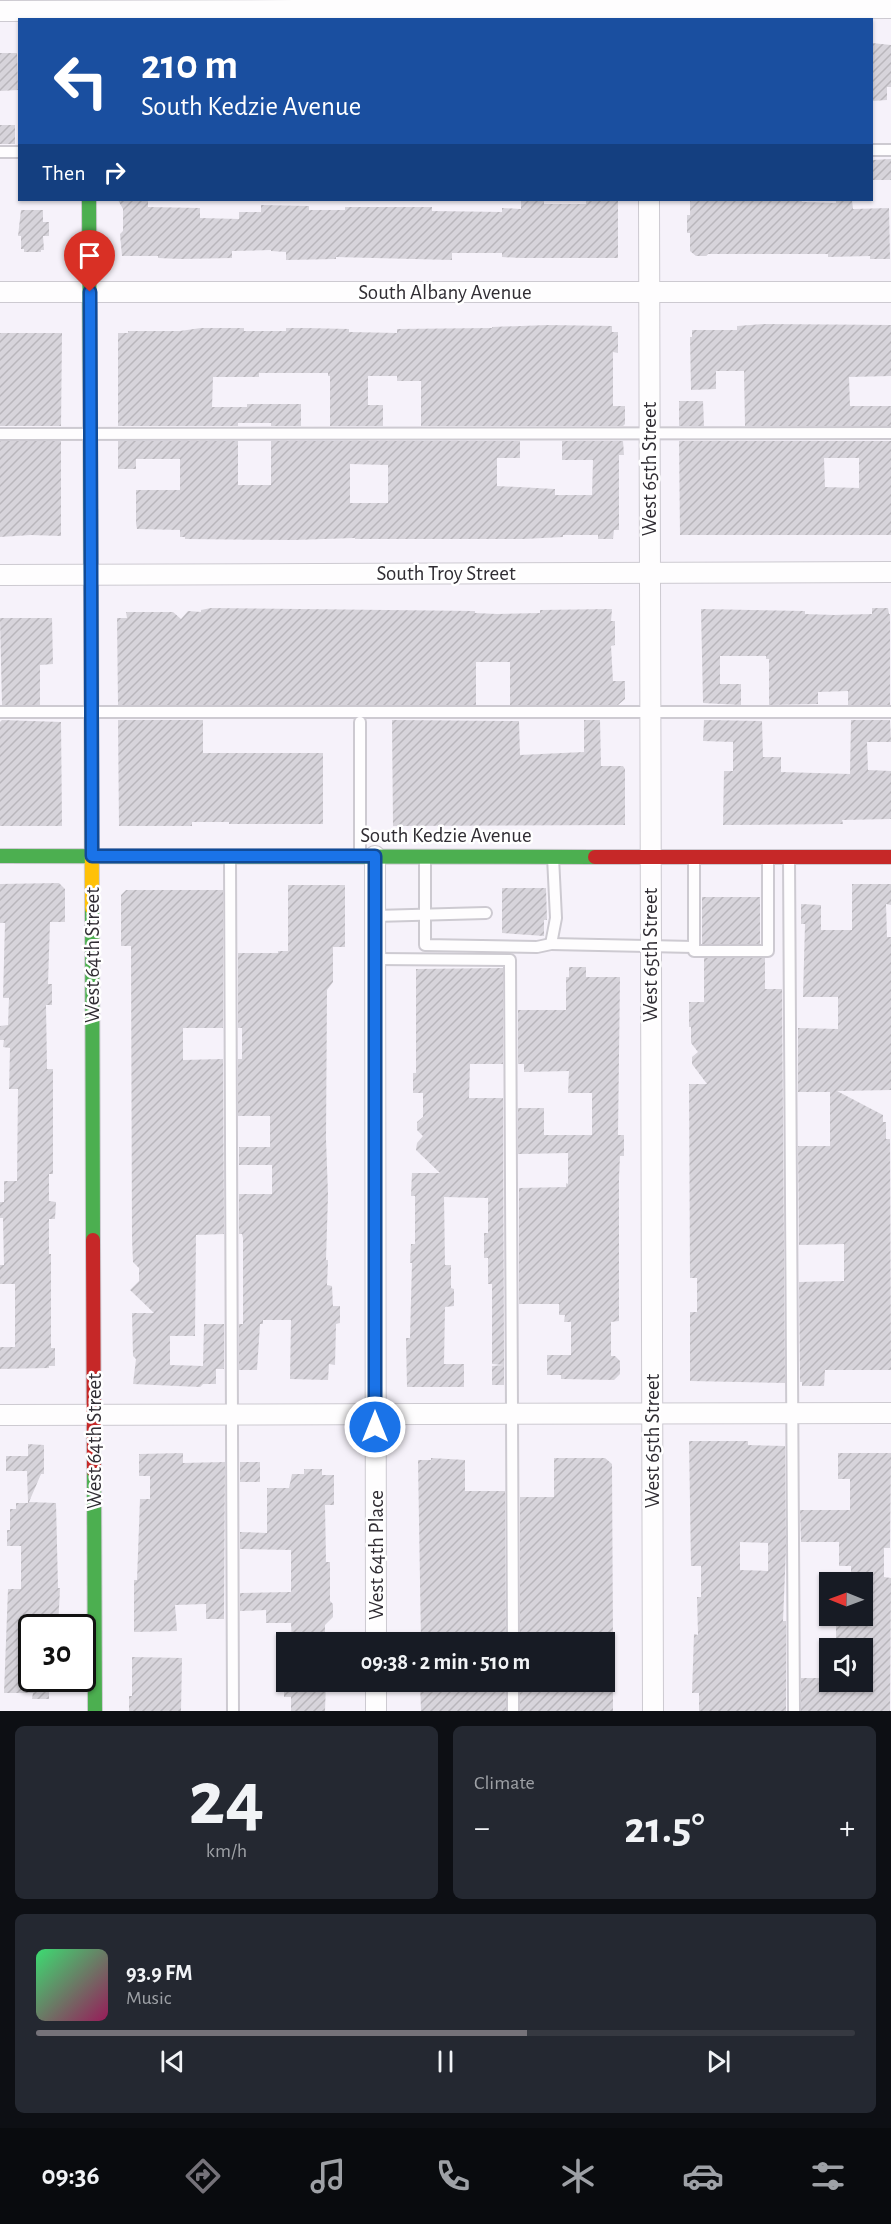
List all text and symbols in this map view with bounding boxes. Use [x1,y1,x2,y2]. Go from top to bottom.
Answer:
icon: left [42,42,120,120]
text: 210 m [141,44,238,86]
text: South Kedzie Avenue [141,93,361,120]
icon: right [98,156,131,189]
text: Then [42,162,86,184]
pin [64,230,115,292]
icon: arrive [73,239,106,272]
street label: South Albany Avenue [358,282,532,303]
street label: West 65th Street [639,401,660,536]
street label: South Troy Street [376,563,516,584]
street label: South Kedzie Avenue [360,825,532,846]
street label: West 64th Street [82,887,103,1023]
street label: West 65th Street [640,887,661,1022]
street label: West 64th Street [84,1373,105,1509]
street label: West 65th Street [642,1373,663,1508]
position arrow [343,1395,407,1459]
street label: West 64th Place [366,1490,387,1620]
north arrow [819,1572,873,1626]
map controls [819,1572,873,1692]
speed limit sign: 30 [18,1614,96,1692]
button: sound [819,1638,873,1692]
text: 09:38 · 2 min · 510 m [361,1651,530,1673]
text: 24 [189,1761,264,1839]
text: Climate [474,1773,535,1793]
text: 21.5° [624,1806,705,1851]
text: − [474,1812,490,1845]
text: + [839,1812,855,1845]
text: km/h [206,1841,247,1861]
text: 93.9 FM [126,1962,192,1984]
text: Music [126,1988,172,2008]
icon: previous [156,2045,189,2078]
icon: pause [429,2045,462,2078]
icon: next [702,2045,735,2078]
icon: directions [182,2155,224,2197]
icon: music [307,2155,349,2197]
icon: phone [432,2155,474,2197]
icon: climate [557,2155,599,2197]
icon: car [682,2155,724,2197]
icon: filters [807,2155,849,2197]
text: 09:36 [42,2162,99,2189]

